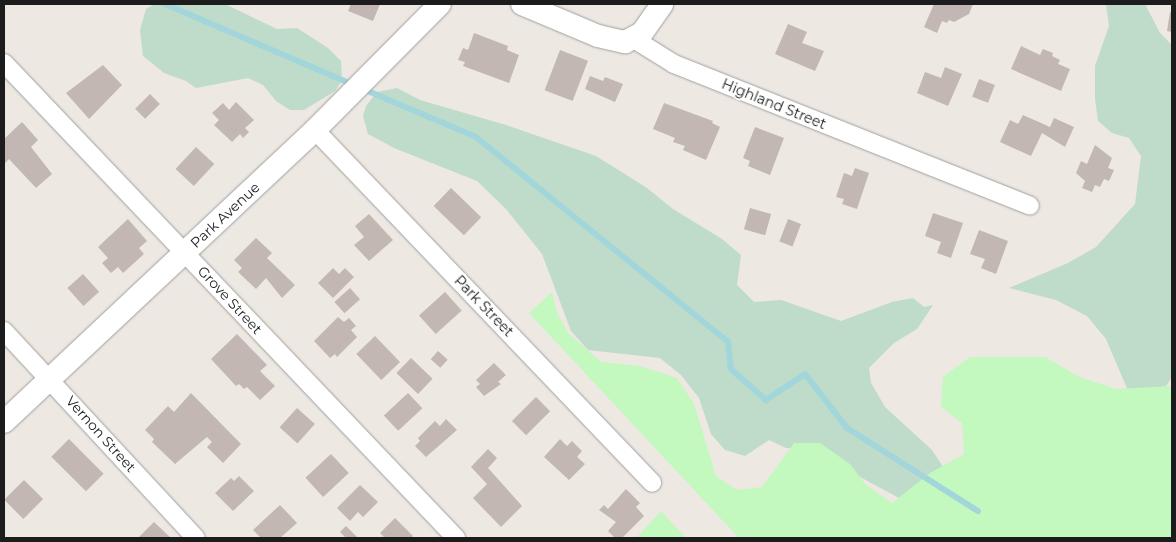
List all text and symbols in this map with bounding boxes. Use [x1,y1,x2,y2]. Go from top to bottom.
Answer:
street label: Highland Street [719,75,829,133]
street label: Park Avenue [187,179,263,251]
street label: Grove Street [194,263,266,337]
street label: Park Street [451,272,517,340]
street label: Vernon Street [62,392,140,476]

